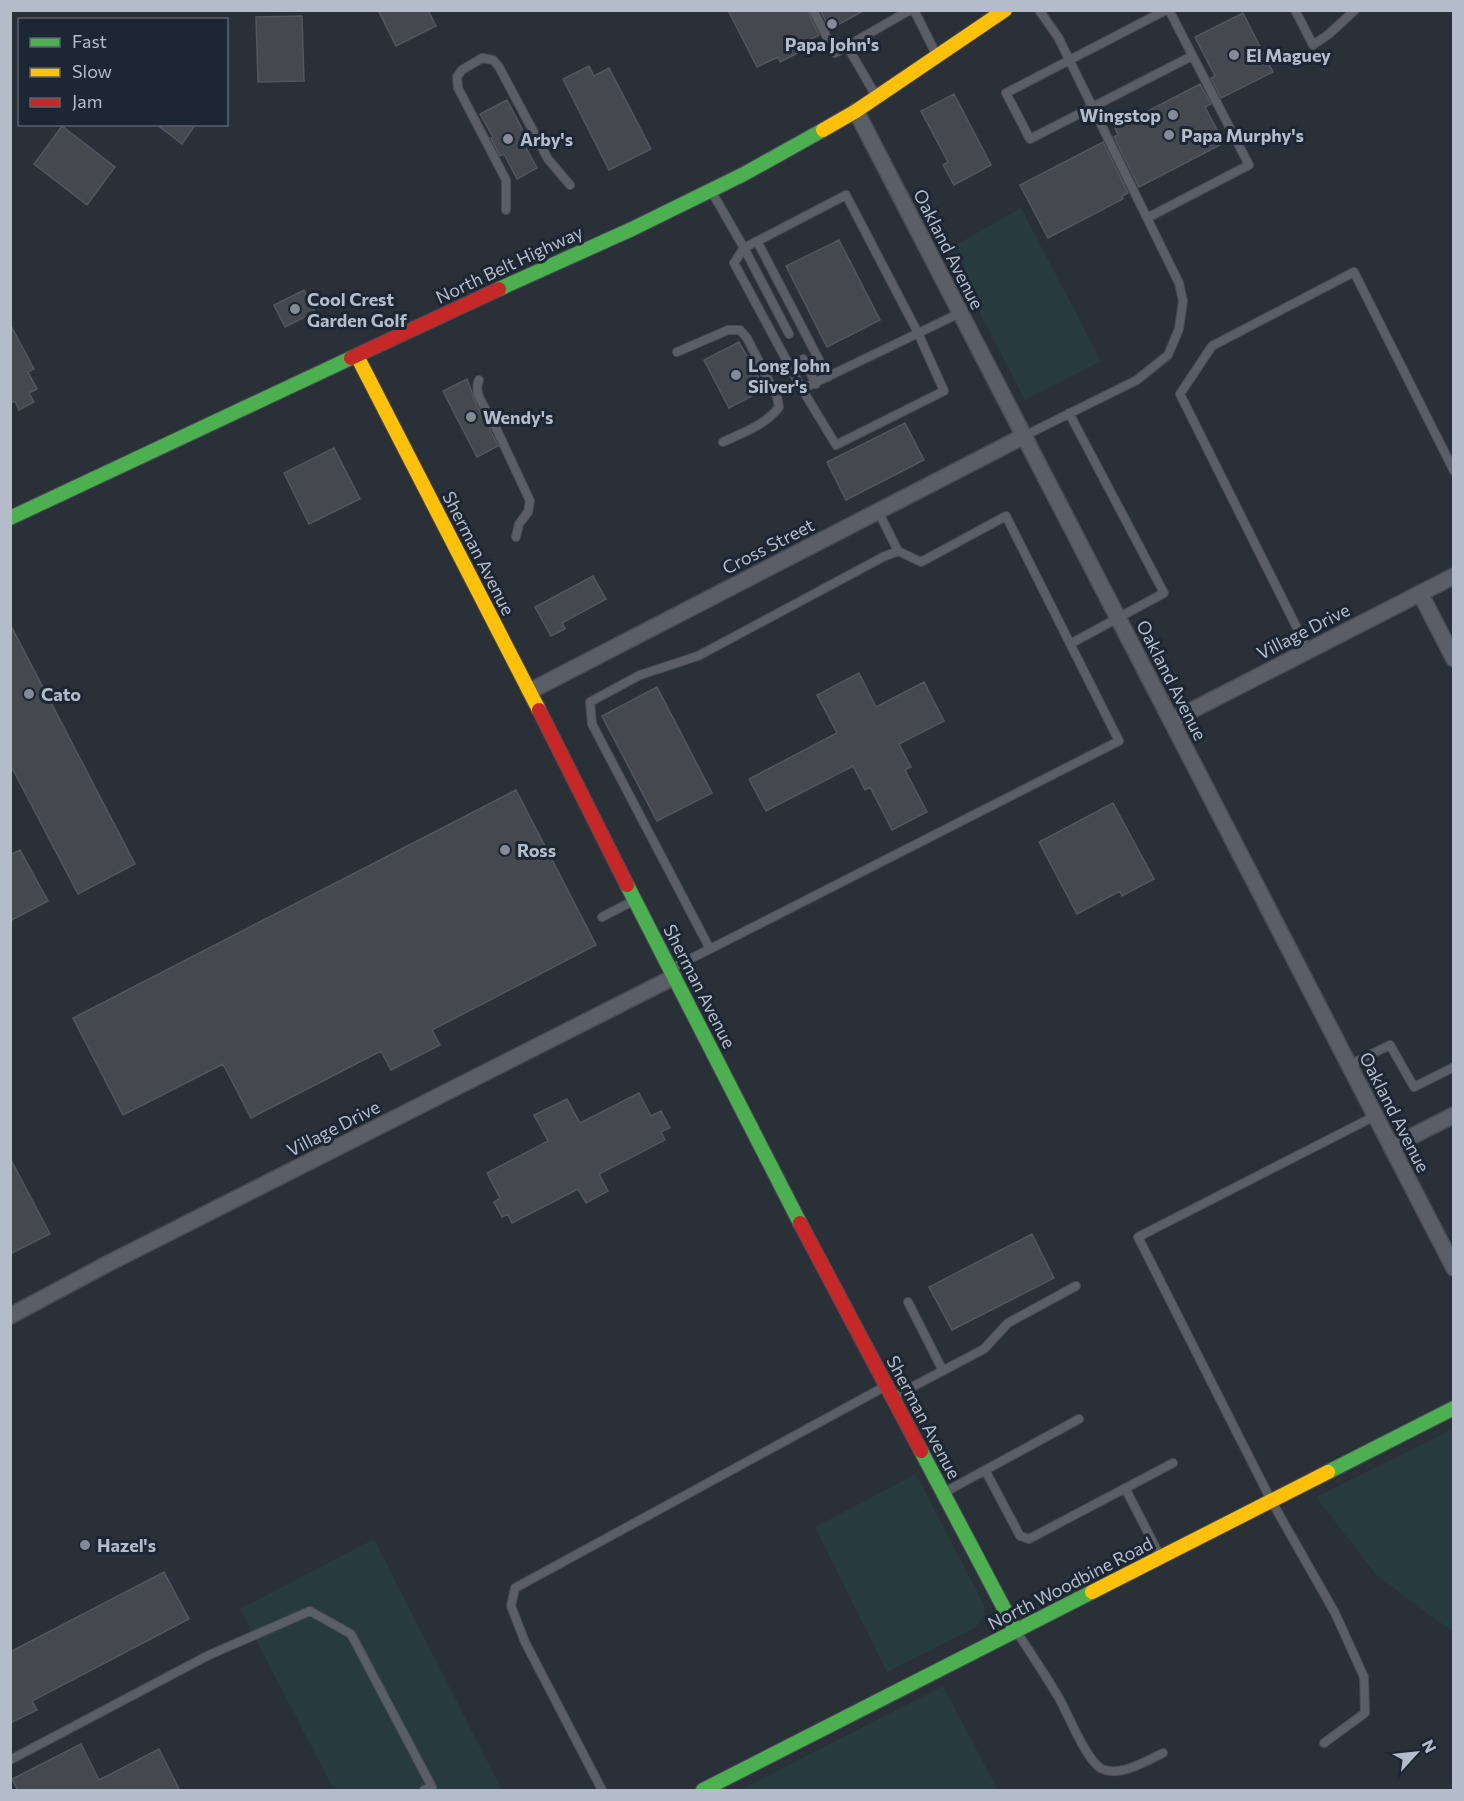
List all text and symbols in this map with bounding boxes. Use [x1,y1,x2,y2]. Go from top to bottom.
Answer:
marker: Papa John's [825,17,839,31]
legend [18,18,228,126]
text: Fast [72,30,107,52]
place label: Papa John's [785,33,879,55]
place label: El Maguey [1246,44,1331,66]
marker: El Maguey [1227,48,1241,62]
text: Slow [72,60,112,82]
text: Jam [72,90,102,112]
place label: Wingstop [1080,104,1161,126]
marker: Wingstop [1166,108,1180,122]
place label: Papa Murphy's [1181,124,1304,146]
place label: Arby's [520,128,573,150]
marker: Papa Murphy's [1162,128,1176,142]
marker: Arby's [501,132,515,146]
street label: Oakland Avenue [909,185,989,313]
street label: North Belt Highway [432,220,586,308]
place label: Cool Crest Garden Golf [307,288,407,331]
marker: Cool Crest Garden Golf [288,302,302,316]
place label: Long John Silver's [748,354,830,397]
marker: Long John Silver's [729,368,743,382]
place label: Wendy's [483,406,553,428]
marker: Wendy's [464,410,478,424]
street label: Sherman Avenue [438,487,520,619]
street label: Cross Street [718,513,818,579]
street label: Village Drive [1253,598,1353,664]
street label: Oakland Avenue [1132,616,1212,744]
place label: Cato [41,683,81,705]
marker: Cato [22,687,36,701]
place label: Ross [517,839,556,861]
marker: Ross [498,843,512,857]
street label: Sherman Avenue [659,920,741,1052]
street label: Oakland Avenue [1355,1048,1435,1176]
street label: Village Drive [283,1095,383,1161]
street label: Sherman Avenue [882,1352,966,1482]
street label: North Woodbine Road [984,1532,1156,1634]
place label: Hazel's [97,1534,156,1556]
marker: Hazel's [78,1538,92,1552]
north arrow [1386,1723,1446,1783]
text: N [1419,1736,1441,1756]

